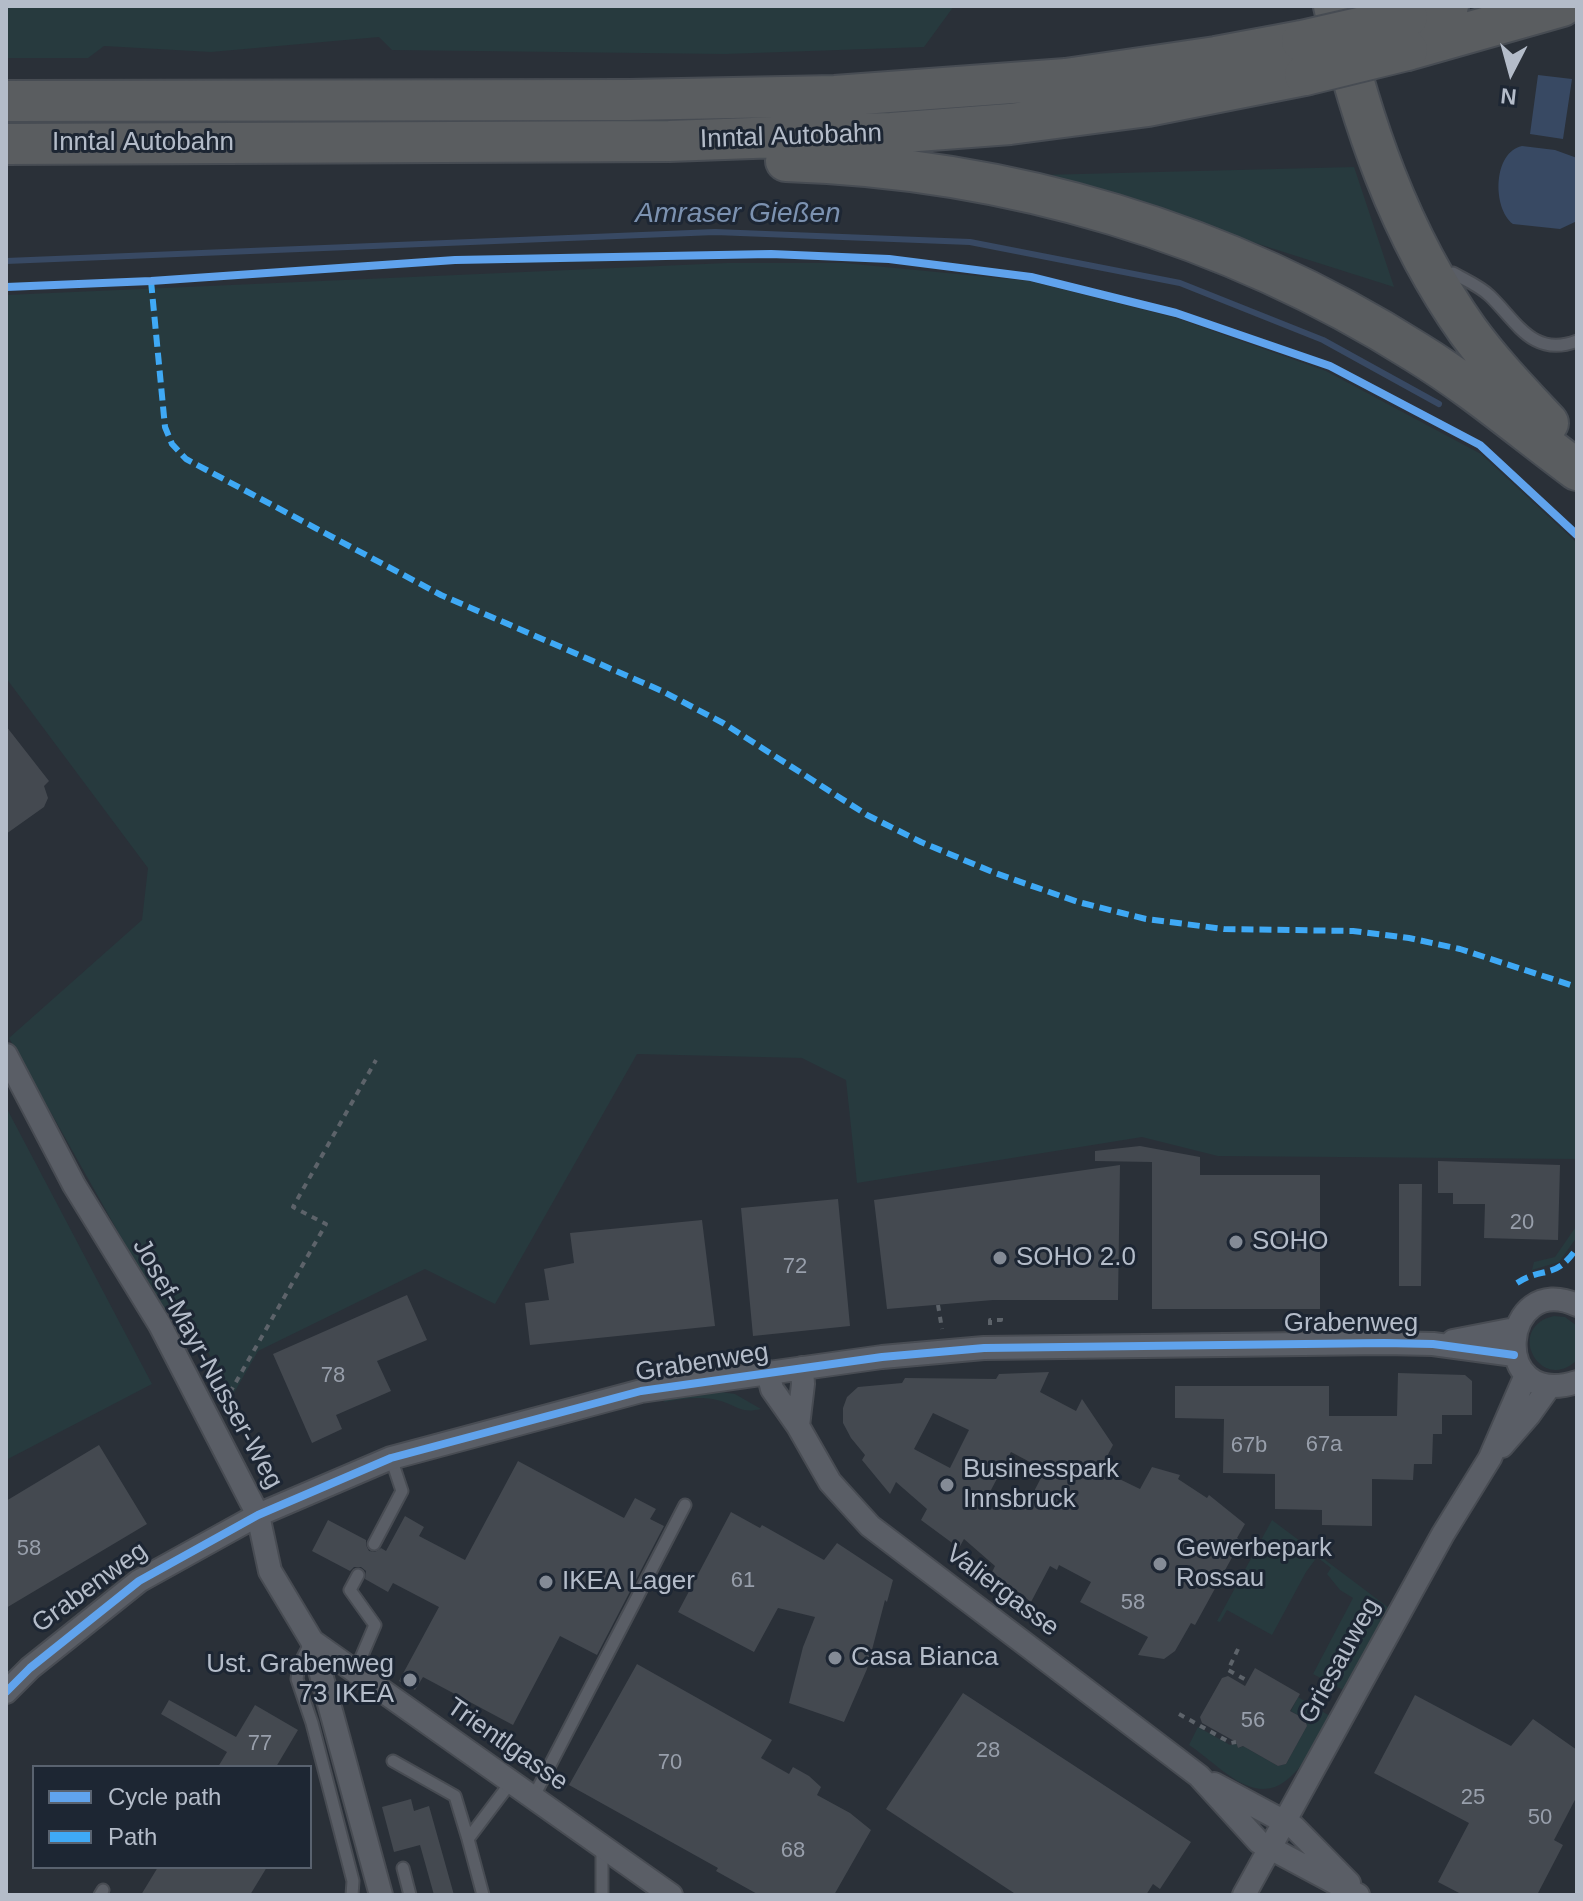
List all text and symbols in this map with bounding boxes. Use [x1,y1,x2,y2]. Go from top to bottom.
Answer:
north arrow [1471,32,1551,112]
text: N [1499,83,1518,110]
street label: Inntal Autobahn [699,118,883,156]
street label: Inntal Autobahn [52,127,234,159]
water label: Amraser Gießen [635,197,841,231]
house number: 20 [1510,1210,1534,1236]
place label: SOHO [1252,1226,1329,1258]
street label: Josef-Mayr-Nusser-Weg [125,1233,289,1495]
marker: SOHO [1227,1233,1245,1251]
place label: SOHO 2.0 [1016,1242,1136,1274]
marker: SOHO 2.0 [991,1249,1009,1267]
house number: 72 [783,1254,807,1280]
street label: Grabenweg [1284,1308,1418,1340]
street label: Grabenweg [633,1337,771,1389]
house number: 78 [321,1363,345,1389]
house number: 67a [1306,1432,1342,1458]
house number: 67b [1231,1433,1267,1459]
place label: Businesspark Innsbruck [963,1454,1119,1516]
marker: Businesspark Innsbruck [938,1476,956,1494]
place label: Gewerbepark Rossau [1176,1533,1332,1594]
house number: 58 [17,1536,41,1562]
street label: Grabenweg [26,1536,154,1640]
street label: Valiergasse [939,1538,1065,1644]
marker: Gewerbepark Rossau [1151,1555,1169,1573]
place label: IKEA Lager [562,1566,695,1598]
house number: 61 [731,1568,755,1594]
marker: IKEA Lager [537,1573,555,1591]
house number: 58 [1121,1590,1145,1616]
street label: Griesauweg [1293,1593,1387,1729]
place label: Casa Bianca [851,1642,998,1674]
place label: Ust. Grabenweg 73 IKEA [206,1649,394,1710]
marker: Casa Bianca [826,1649,844,1667]
marker: Ust. Grabenweg 73 IKEA [401,1671,419,1689]
street label: Trientlgasse [440,1692,574,1798]
house number: 56 [1241,1708,1265,1734]
house number: 77 [248,1731,272,1757]
house number: 28 [976,1738,1000,1764]
house number: 70 [658,1750,682,1776]
legend [32,1765,312,1869]
text: Cycle path [108,1783,221,1810]
house number: 25 [1461,1785,1485,1811]
house number: 50 [1528,1805,1552,1831]
text: Path [108,1823,157,1850]
house number: 68 [781,1838,805,1864]

